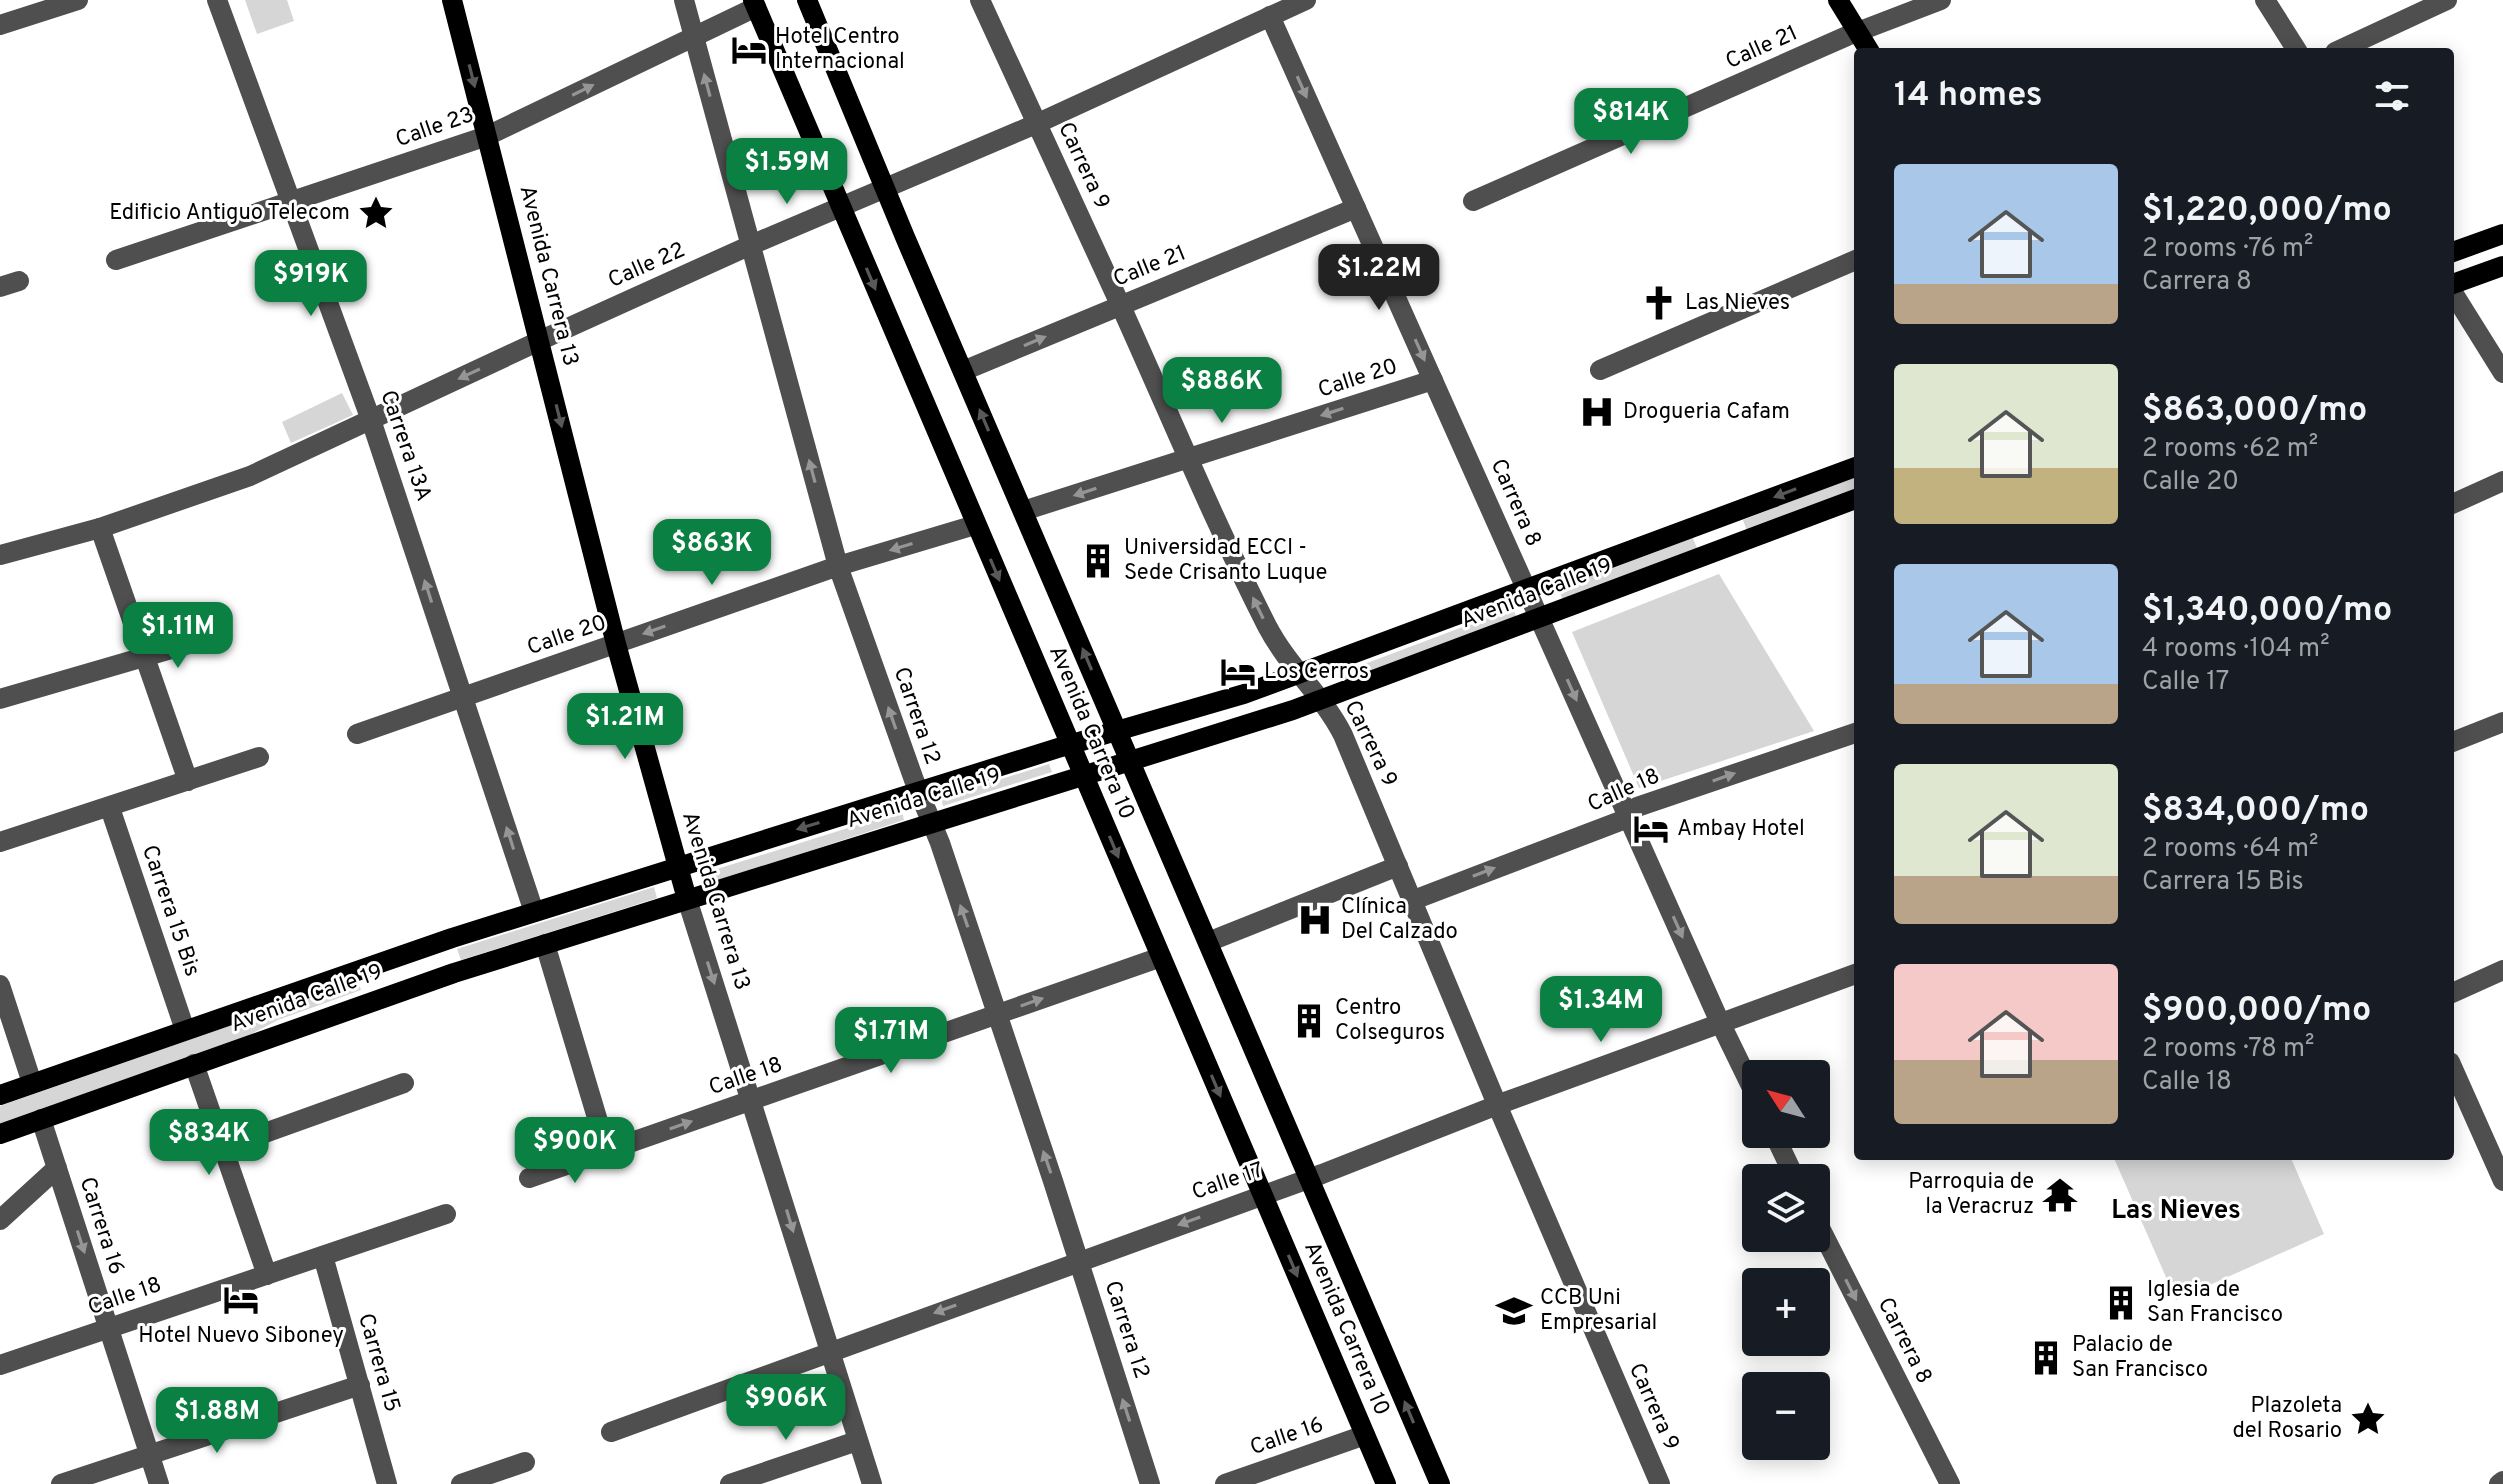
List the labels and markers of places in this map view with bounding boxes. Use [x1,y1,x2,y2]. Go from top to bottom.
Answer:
place label: Hotel Centro Internacional [775,24,905,76]
hotel icon: Hotel Centro Internacional [730,31,768,69]
pin: $814K [1575,88,1687,156]
pin: $1.59M [722,138,852,206]
place icon: Edificio Antiguo Telecom [357,194,395,232]
place label: Edificio Antiguo Telecom [109,200,350,227]
pin: $1.22M [1314,244,1444,312]
pin: $919K [255,250,367,318]
church icon: Las Nieves [1640,284,1678,322]
place label: Las Nieves [1685,290,1790,317]
pin: $886K [1166,357,1278,425]
hospital icon: Drogueria Cafam [1578,393,1616,431]
place label: Drogueria Cafam [1623,399,1790,426]
pin: $863K [656,519,768,587]
place label: Universidad ECCI - Sede Crisanto Luque [1124,535,1327,587]
building icon: Universidad ECCI - Sede Crisanto Luque [1079,542,1117,580]
pin: $1.11M [113,602,243,670]
hotel icon: Los Cerros [1219,653,1257,691]
place label: Los Cerros [1264,659,1369,686]
pin: $1.21M [560,693,690,761]
hotel icon: Ambay Hotel [1632,810,1670,848]
place label: Ambay Hotel [1677,816,1805,843]
place label: Clínica Del Calzado [1341,894,1458,946]
hospital icon: Clínica Del Calzado [1296,901,1334,939]
pin: $1.34M [1536,976,1666,1044]
place label: Centro Colseguros [1335,995,1445,1047]
building icon: Centro Colseguros [1290,1002,1328,1040]
pin: $1.71M [826,1007,956,1075]
pin: $834K [153,1109,265,1177]
pin: $900K [519,1117,631,1185]
place label: Parroquia de la Veracruz [1908,1169,2034,1221]
temple icon: Parroquia de la Veracruz [2041,1176,2079,1214]
place label: Iglesia de San Francisco [2147,1277,2283,1329]
hotel icon: Hotel Nuevo Siboney [222,1281,260,1319]
building icon: Iglesia de San Francisco [2102,1284,2140,1322]
place label: CCB Uni Empresarial [1540,1285,1657,1337]
school or university icon: CCB Uni Empresarial [1495,1292,1533,1330]
place label: Hotel Nuevo Siboney [138,1323,344,1350]
place label: Palacio de San Francisco [2072,1332,2208,1384]
building icon: Palacio de San Francisco [2027,1339,2065,1377]
pin: $906K [730,1374,842,1442]
pin: $1.88M [152,1387,282,1455]
place label: Plazoleta del Rosario [2232,1393,2342,1445]
place icon: Plazoleta del Rosario [2349,1400,2387,1438]

